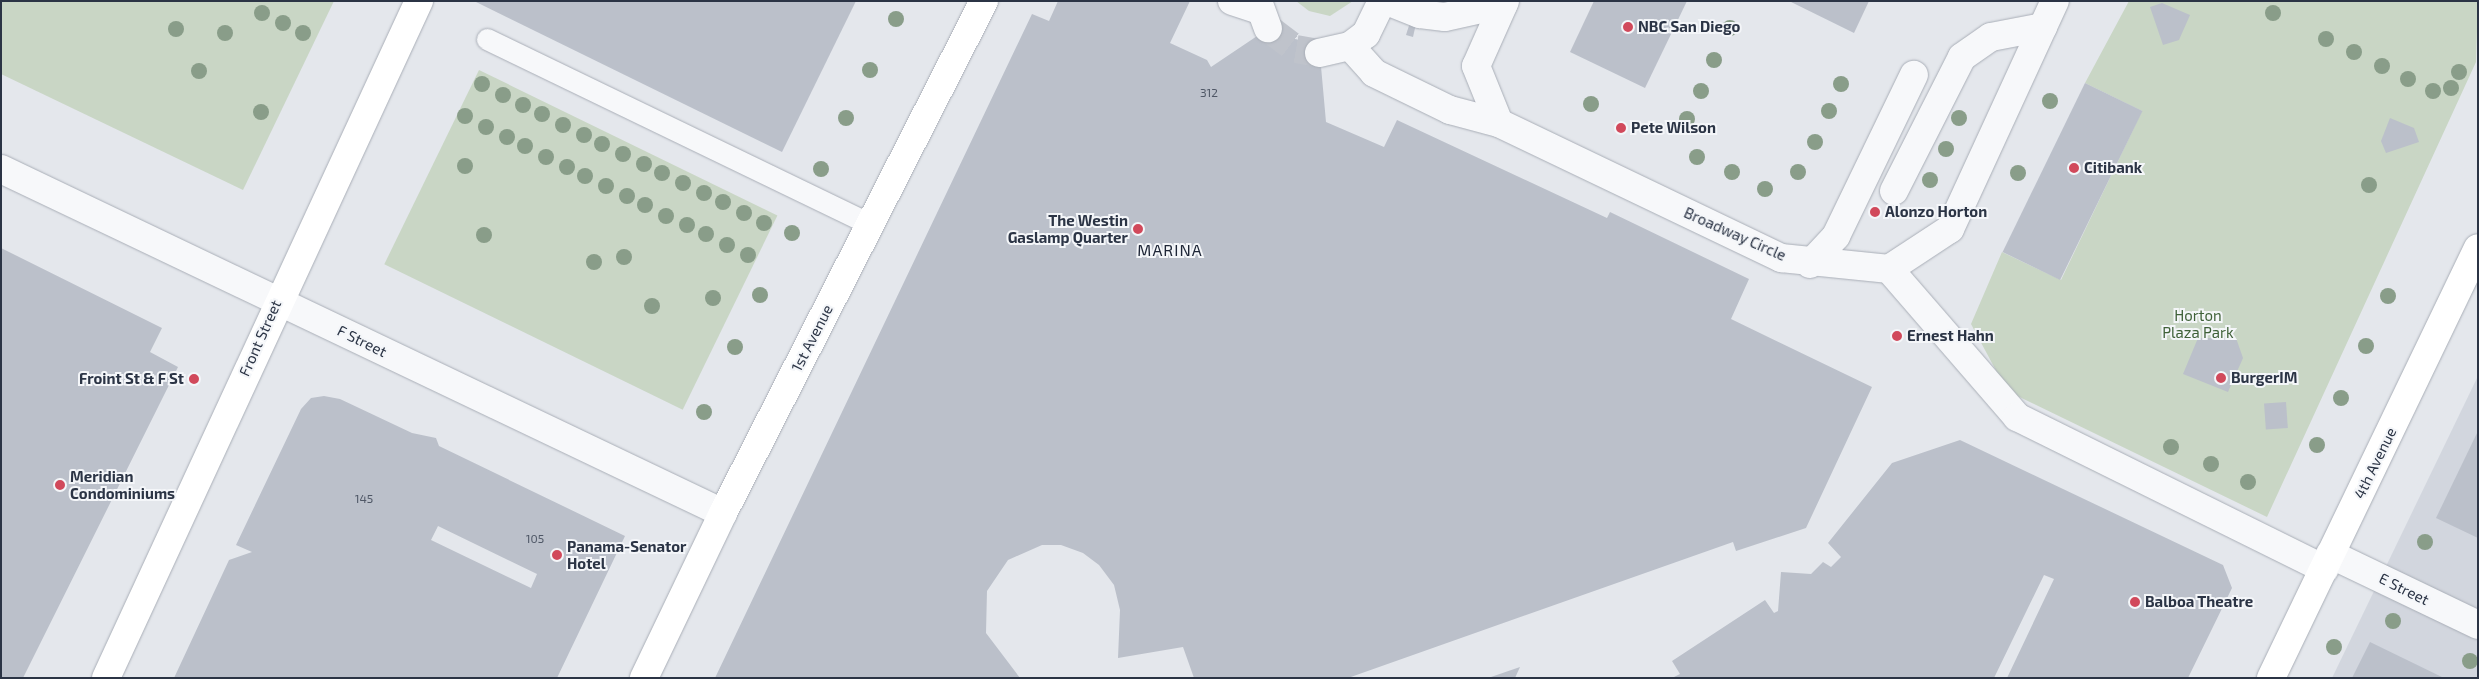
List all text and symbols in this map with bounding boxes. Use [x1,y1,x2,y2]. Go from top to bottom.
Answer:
place label: NBC San Diego [1638,18,1740,36]
marker: NBC San Diego [1622,21,1634,33]
house number: 312 [1200,86,1218,100]
place label: Pete Wilson [1631,119,1716,137]
marker: Pete Wilson [1615,122,1627,134]
place label: Citibank [2084,159,2142,177]
marker: Citibank [2068,162,2080,174]
street label: Broadway Circle [1681,203,1789,265]
place label: Alonzo Horton [1885,203,1987,221]
marker: Alonzo Horton [1869,206,1881,218]
place label: The Westin Gaslamp Quarter [1008,211,1128,246]
marker: The Westin Gaslamp Quarter [1132,223,1144,235]
district label: MARINA [1137,240,1203,260]
street label: Front Street [235,297,285,379]
street label: 1st Avenue [787,301,837,375]
park label: Horton Plaza Park [2162,306,2234,341]
street label: F Street [334,321,390,361]
place label: Ernest Hahn [1907,327,1994,345]
marker: Ernest Hahn [1891,330,1903,342]
place label: BurgerIM [2231,369,2297,387]
place label: Froint St & F St [79,370,184,388]
marker: BurgerIM [2215,372,2227,384]
marker: Froint St & F St [188,373,200,385]
street label: 4th Avenue [2350,424,2400,502]
place label: Meridian Condominiums [70,467,175,502]
marker: Meridian Condominiums [54,479,66,491]
house number: 145 [355,492,373,506]
house number: 105 [526,532,544,546]
place label: Panama-Senator Hotel [567,537,686,572]
marker: Panama-Senator Hotel [551,549,563,561]
street label: E Street [2376,569,2432,609]
place label: Balboa Theatre [2145,593,2254,611]
marker: Balboa Theatre [2129,596,2141,608]

